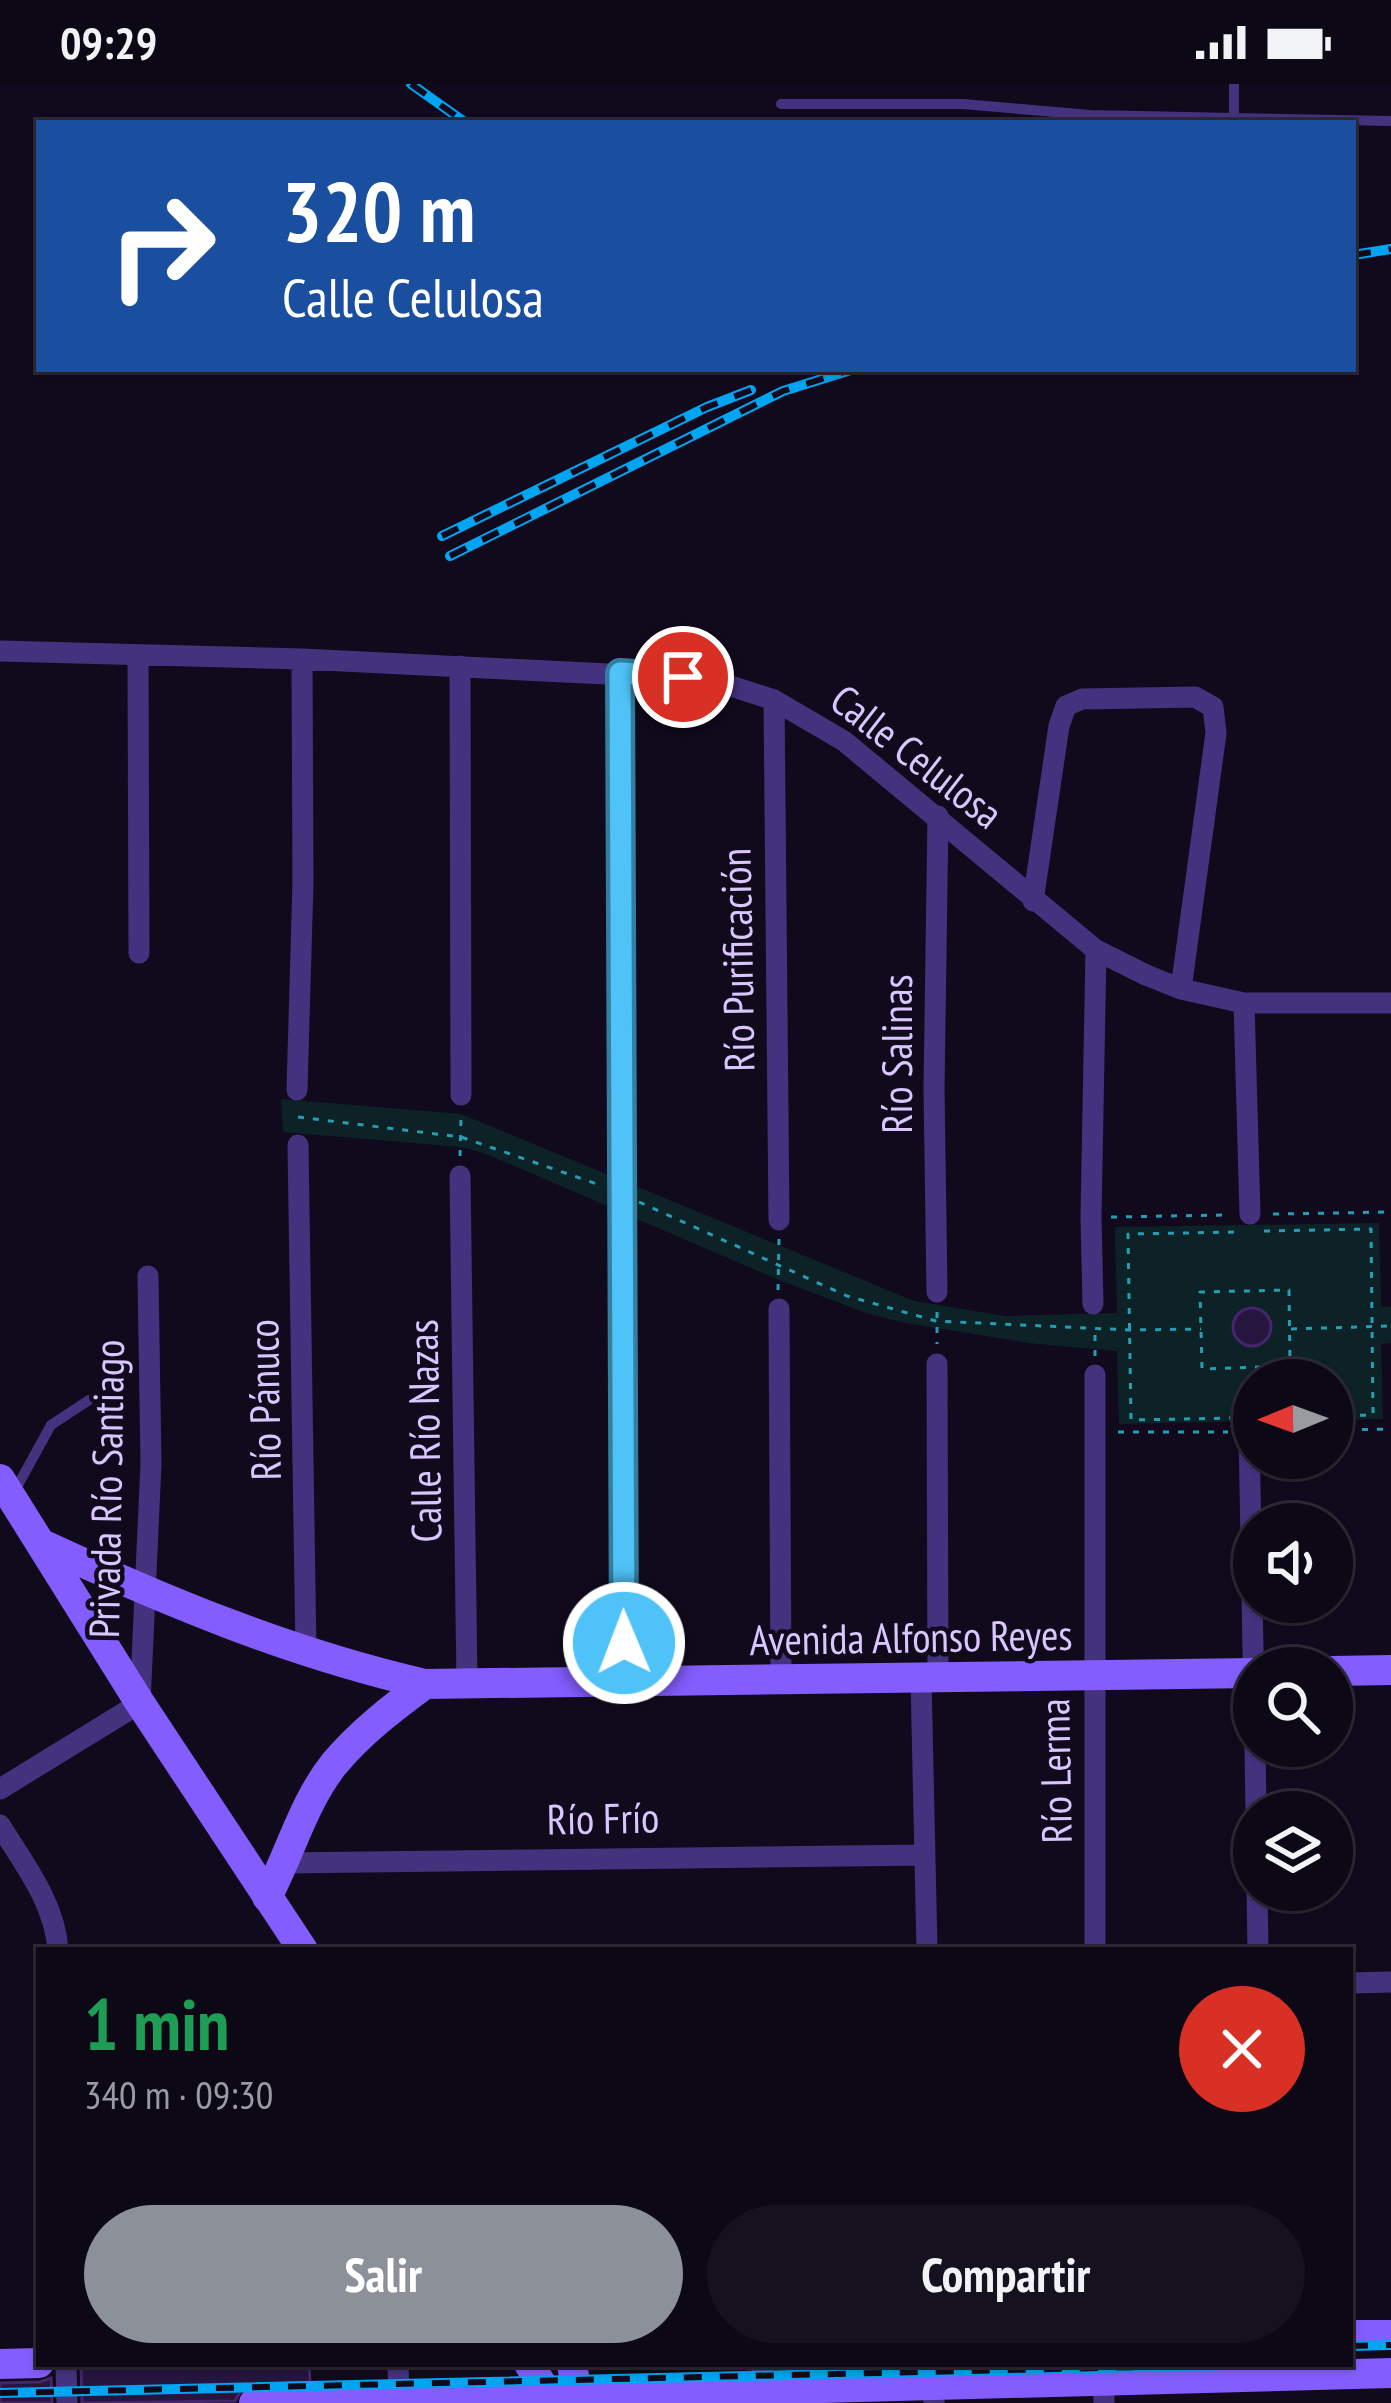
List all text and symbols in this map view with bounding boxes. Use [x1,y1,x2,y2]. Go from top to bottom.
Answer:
text: 09:29 [60,13,157,71]
text: 320 m [282,156,475,265]
icon: right [84,168,240,324]
text: Calle Celulosa [282,262,544,332]
pin [632,626,734,728]
icon: arrive [650,644,716,710]
street label: Calle Celulosa [820,672,1014,840]
street label: Río Purificación [708,848,766,1072]
street label: Río Salinas [869,974,924,1134]
street label: Río Pánuco [235,1319,293,1481]
street label: Calle Río Nazas [395,1319,453,1543]
street label: Privada Río Santiago [76,1339,136,1639]
north arrow [1233,1359,1353,1479]
map controls [1233,1359,1353,1911]
button: sound [1233,1503,1353,1623]
position arrow [561,1580,687,1706]
street label: Avenida Alfonso Reyes [749,1607,1073,1667]
button: search [1233,1647,1353,1767]
street label: Río Lerma [1026,1698,1084,1844]
street label: Río Frío [546,1790,660,1846]
button: layers [1233,1791,1353,1911]
text: 1 min [84,1977,229,2070]
button: close [1179,1986,1305,2112]
text: 340 m · 09:30 [84,2069,273,2120]
button: Salir [84,2205,683,2343]
button: Compartir [707,2205,1305,2343]

